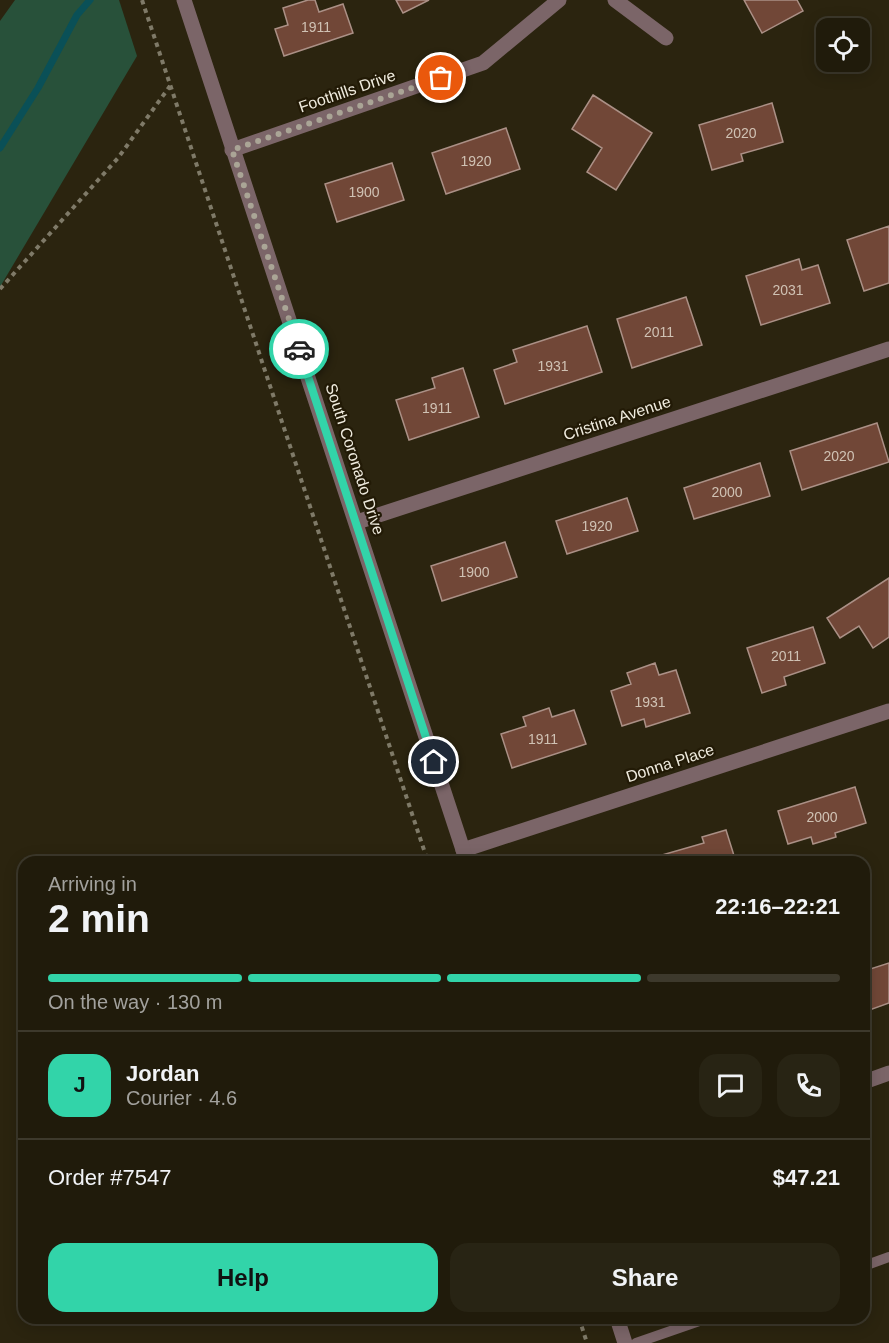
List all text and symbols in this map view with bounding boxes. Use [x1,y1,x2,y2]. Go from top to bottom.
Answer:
map controls [816,18,870,72]
button: locate [816,18,870,72]
house number: 1911 [301,19,331,35]
pin [415,52,466,103]
icon: bag [424,61,457,94]
street label: Foothills Drive [296,66,398,116]
house number: 2020 [725,125,757,141]
house number: 1920 [460,153,492,169]
house number: 1900 [348,184,380,200]
house number: 2031 [772,282,804,298]
courier [269,319,329,379]
house number: 2011 [644,324,674,340]
icon: car [283,333,316,366]
house number: 1931 [537,358,569,374]
street label: South Coronado Drive [322,381,388,537]
street label: Cristina Avenue [561,393,673,443]
house number: 1911 [422,400,452,416]
house number: 2020 [823,448,855,464]
house number: 2000 [711,484,743,500]
house number: 1920 [581,518,613,534]
house number: 1900 [458,564,490,580]
house number: 2011 [771,648,801,664]
house number: 1931 [634,694,666,710]
house number: 1911 [528,731,558,747]
pin [408,736,459,787]
street label: Donna Place [624,741,716,785]
icon: home [417,745,450,778]
house number: 2000 [806,809,838,825]
text: Arriving in [48,873,137,895]
text: 22:16–22:21 [715,894,840,919]
text: 2 min [48,897,150,940]
text: On the way · 130 m [48,991,223,1013]
button: chat [699,1054,762,1117]
button: phone [777,1054,840,1117]
text: Jordan [126,1061,199,1086]
text: J [73,1072,86,1097]
text: Courier · 4.6 [126,1087,237,1109]
text: Order #7547 [48,1165,172,1190]
text: $47.21 [773,1165,840,1190]
button: Help [48,1243,438,1312]
button: Share [450,1243,840,1312]

